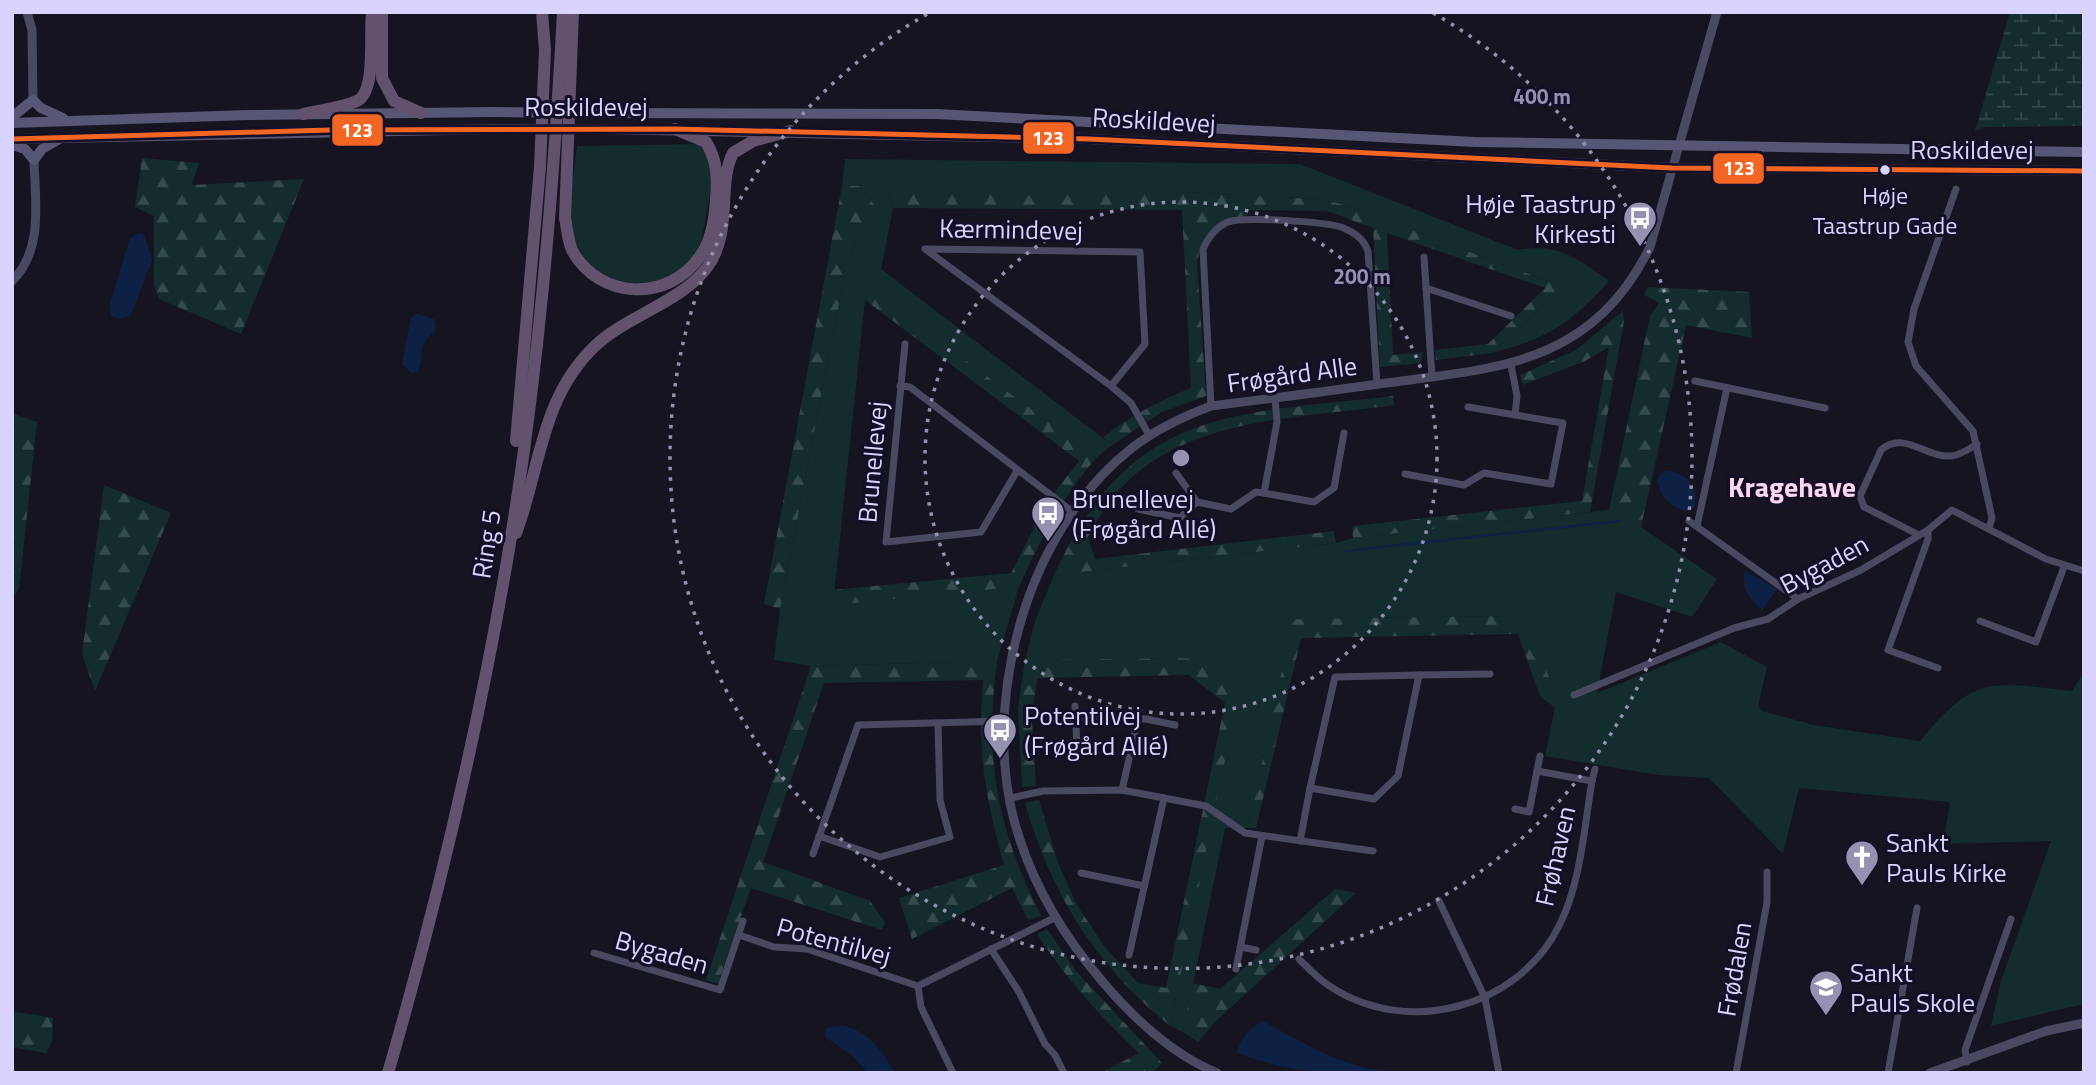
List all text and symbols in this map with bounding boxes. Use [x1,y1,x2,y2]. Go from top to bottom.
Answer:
text: 400 m [1513,80,1571,112]
street label: Roskildevej [524,87,648,126]
street label: Roskildevej [1091,97,1217,143]
line badge: 123 [331,113,384,147]
text: 123 [341,115,373,144]
line badge: 123 [1022,121,1075,155]
text: 123 [1032,123,1064,152]
street label: Roskildevej [1910,130,2034,169]
line badge: 123 [1712,152,1765,185]
text: 123 [1723,153,1755,182]
marker: Høje Taastrup Gade [1878,163,1892,177]
place label: Høje Taastrup Gade [1813,177,1957,243]
place label: Høje Taastrup Kirkesti [1465,184,1616,253]
bus stop icon: Høje Taastrup Kirkesti [1621,199,1659,248]
street label: Kærmindevej [939,208,1083,250]
text: 200 m [1333,260,1391,292]
street label: Frøgård Alle [1225,346,1359,402]
street label: Brunellevej [847,400,897,524]
centre of rings [1169,446,1193,470]
district label: Kragehave [1728,465,1856,508]
place label: Brunellevej (Frøgård Allé) [1072,479,1216,548]
bus stop icon: Brunellevej (Frøgård Allé) [1029,494,1067,543]
street label: Ring 5 [461,507,511,581]
street label: Bygaden [1773,524,1875,604]
place label: Potentilvej (Frøgård Allé) [1024,696,1168,765]
bus stop icon: Potentilvej (Frøgård Allé) [981,711,1019,760]
street label: Frøhaven [1525,802,1585,910]
place label: Sankt Pauls Kirke [1886,823,2007,892]
church icon: Sankt Pauls Kirke [1843,838,1881,887]
street label: Potentilvej [772,907,896,975]
street label: Frødalen [1707,919,1761,1019]
street label: Bygaden [611,920,713,984]
place label: Sankt Pauls Skole [1850,953,1975,1022]
school or university icon: Sankt Pauls Skole [1807,968,1845,1017]

